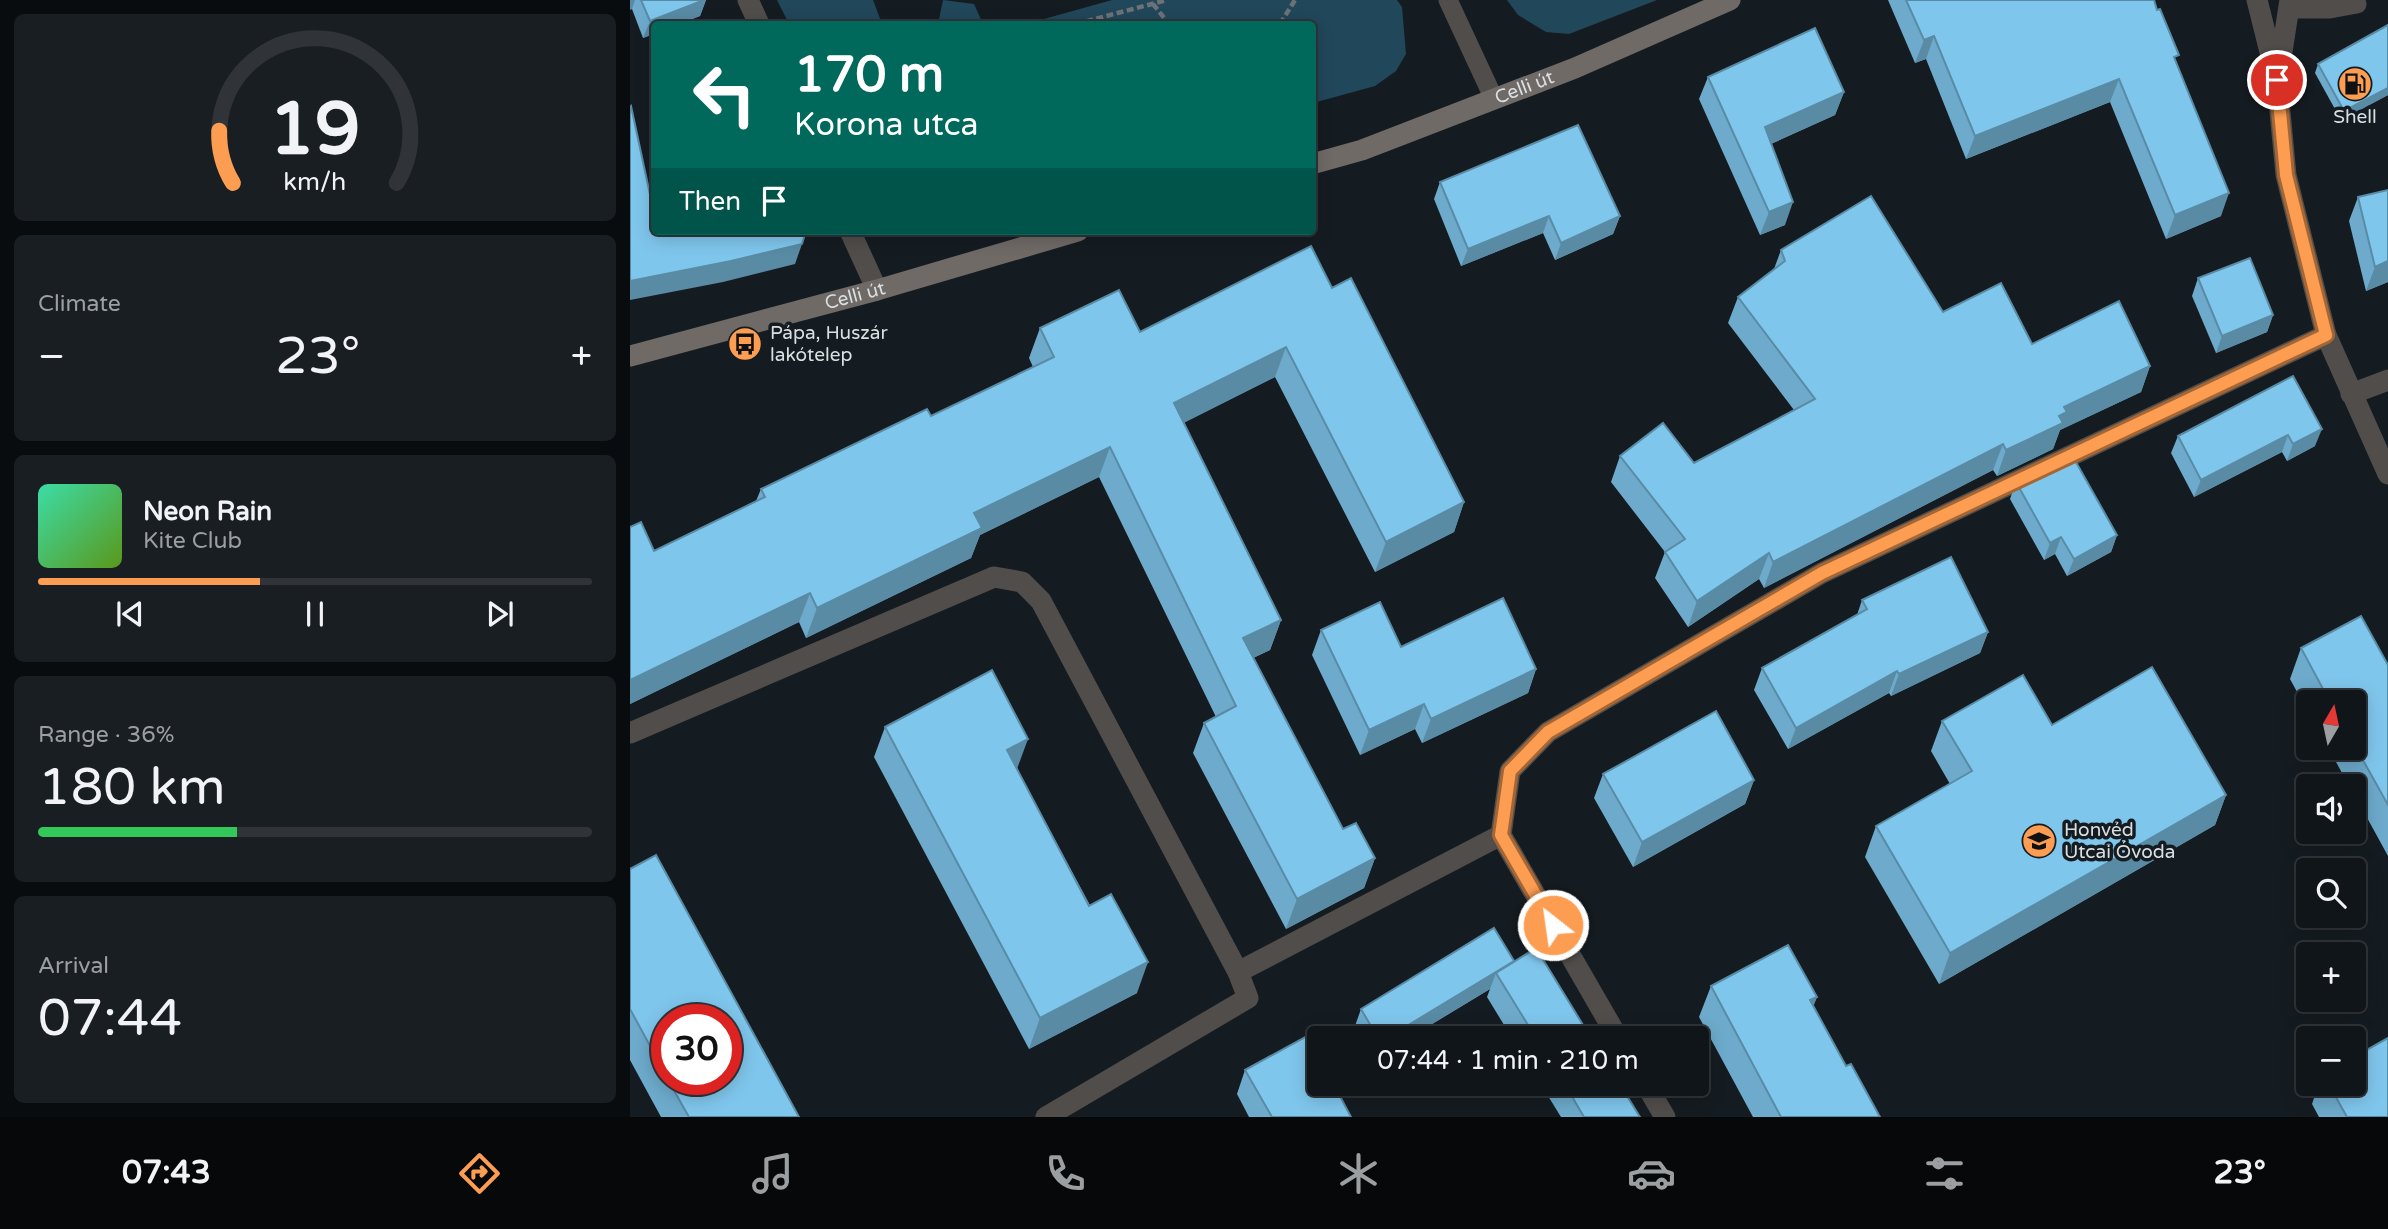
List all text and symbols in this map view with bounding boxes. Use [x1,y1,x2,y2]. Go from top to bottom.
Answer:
text: 170 m [794,46,944,105]
icon: left [679,49,770,140]
pin [2247,50,2307,110]
icon: arrive [2258,61,2296,99]
fuel station icon: Shell [2336,65,2374,103]
street label: Celli út [1492,66,1557,109]
text: 19 [269,87,361,175]
text: Korona utca [794,106,978,144]
place label: Shell [2333,106,2377,128]
text: km/h [284,167,346,197]
icon: arrive [755,182,793,220]
text: Then [679,186,741,217]
street label: Celli út [822,277,888,314]
text: Climate [38,290,121,318]
place label: Pápa, Huszár lakótelep [770,322,888,366]
text: 23° [275,325,360,388]
bus stop icon: Pápa, Huszár lakótelep [726,325,764,363]
text: − [38,334,65,380]
text: + [571,334,592,380]
text: Neon Rain [143,496,272,527]
text: Kite Club [143,527,242,555]
icon: previous [111,595,149,633]
icon: pause [296,595,334,633]
icon: next [481,595,519,633]
north arrow [2296,690,2366,760]
map controls [2296,690,2366,1096]
text: Range · 36% [38,721,174,749]
text: 180 km [38,756,226,819]
button: sound [2296,774,2366,844]
place label: Honvéd Utcai Óvoda [2064,819,2175,863]
school or university icon: Honvéd Utcai Óvoda [2020,822,2058,860]
button: search [2296,858,2366,928]
position arrow [1516,888,1590,962]
button: + [2296,942,2366,1012]
text: Arrival [38,952,109,980]
text: 07:44 [38,987,182,1050]
speed limit sign: 30 [651,1004,742,1095]
button: − [2296,1026,2366,1096]
text: 07:44 · 1 min · 210 m [1377,1045,1639,1076]
icon: directions [455,1149,504,1198]
icon: music [748,1149,797,1198]
icon: phone [1041,1149,1090,1198]
icon: climate [1334,1149,1383,1198]
icon: car [1627,1149,1676,1198]
icon: filters [1920,1149,1969,1198]
text: 07:43 [122,1154,211,1192]
text: 23° [2214,1154,2266,1192]

